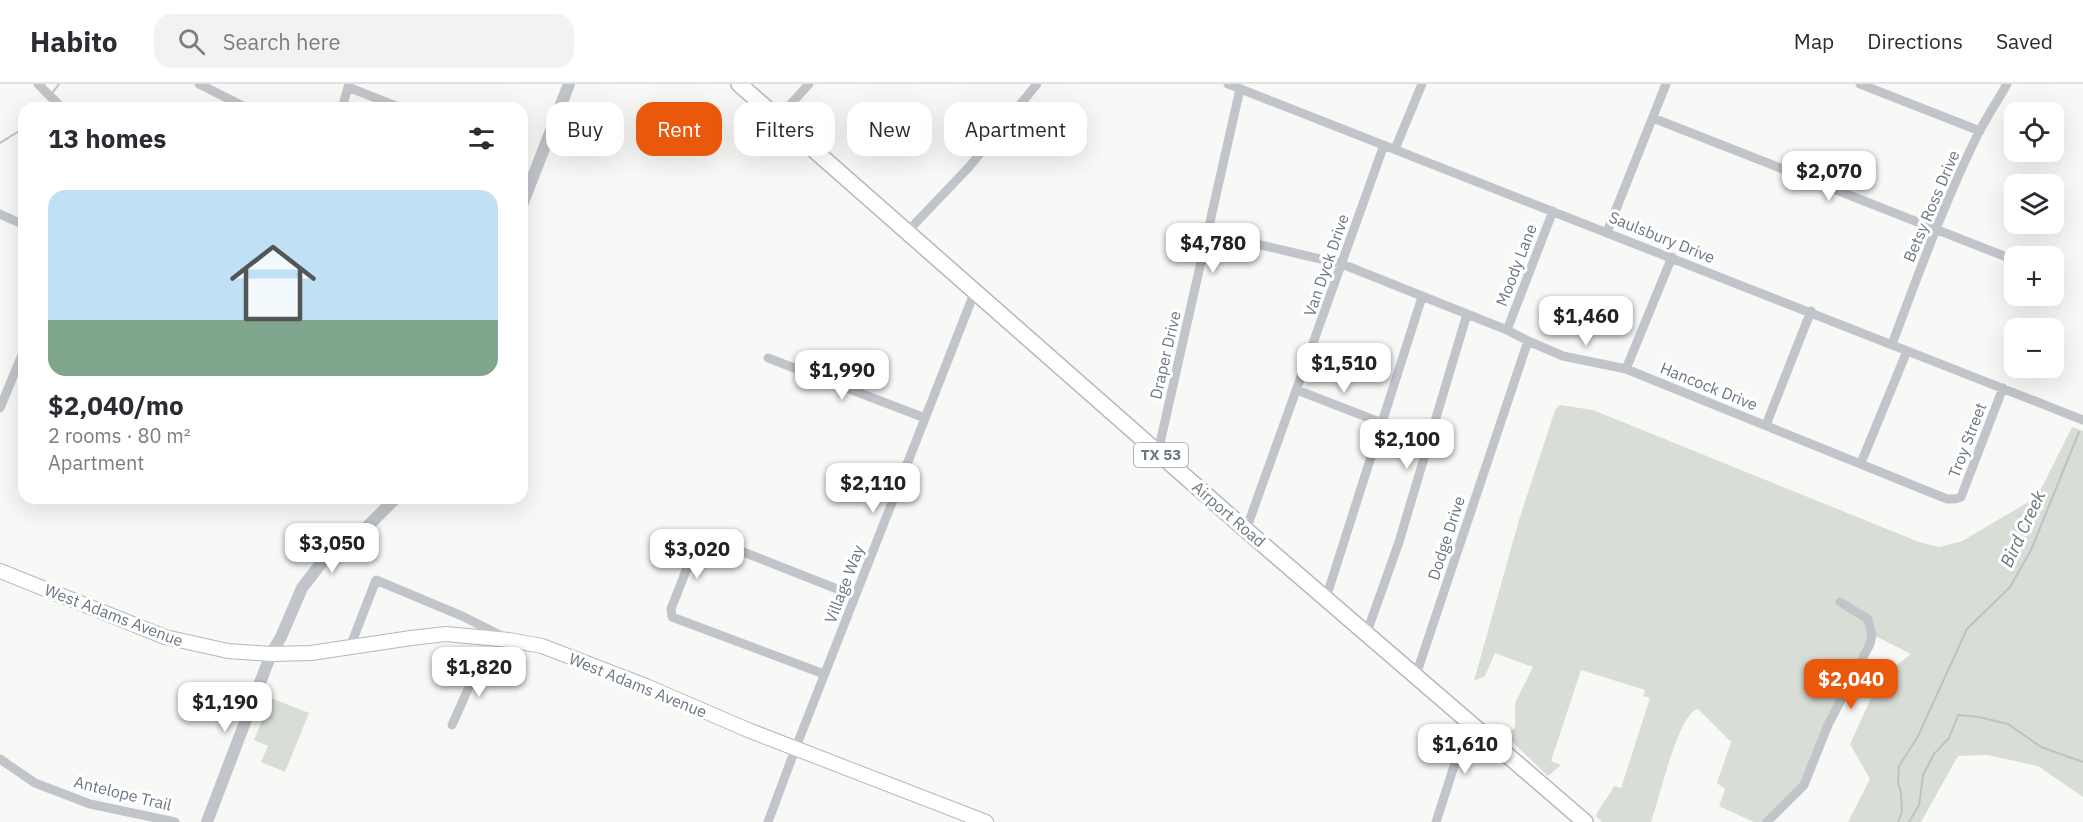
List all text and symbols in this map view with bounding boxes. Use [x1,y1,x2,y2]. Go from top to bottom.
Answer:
search box [154,14,574,68]
text: Habito [30,23,118,60]
icon: search [175,25,208,58]
text: Search here [223,27,341,56]
text: Map [1794,27,1834,55]
text: Directions [1867,27,1963,55]
text: Saved [1996,27,2053,55]
chip: Buy [546,102,624,156]
chip: Rent [636,102,722,156]
chip: Filters [734,102,835,156]
chip: New [847,102,932,156]
chip: Apartment [944,102,1087,156]
map controls [2004,102,2064,378]
button: locate [2004,102,2064,162]
text: 13 homes [48,121,166,155]
icon: filters [465,122,498,155]
street label: Betsy Ross Drive [1898,147,1964,265]
pin: $2,070 [1780,151,1878,202]
text: $2,070 [1796,157,1862,184]
button: layers [2004,174,2064,234]
street label: Saulsbury Drive [1606,207,1718,267]
street label: Van Dyck Drive [1299,211,1353,319]
street label: Moody Lane [1491,221,1541,309]
pin: $4,780 [1164,223,1262,274]
icon: home [219,229,327,337]
text: $4,780 [1180,229,1246,256]
button: + [2004,246,2064,306]
pin: $1,460 [1537,296,1635,347]
text: $1,460 [1553,302,1619,329]
street label: Draper Drive [1145,309,1185,401]
button: − [2004,318,2064,378]
pin: $1,510 [1295,343,1393,394]
text: $1,510 [1311,349,1377,376]
pin: $1,990 [793,350,891,401]
text: $1,990 [809,356,875,383]
street label: Hancock Drive [1657,357,1761,415]
text: $2,040/mo [48,388,184,422]
street label: Troy Street [1944,400,1990,480]
pin: $2,100 [1358,419,1456,470]
text: 2 rooms · 80 m² [48,422,191,449]
text: $2,100 [1374,425,1440,452]
road number: TX 53 [1134,443,1188,467]
text: Apartment [48,449,144,476]
pin: $2,110 [824,463,922,514]
text: $2,110 [840,469,906,496]
street label: Airport Road [1188,477,1270,551]
water label: Bird Creek [1995,486,2051,571]
street label: Dodge Drive [1423,493,1469,582]
pin: $3,050 [283,523,381,574]
text: $3,050 [299,529,365,556]
pin: $3,020 [648,529,746,580]
text: $3,020 [664,535,730,562]
street label: Village Way [820,542,868,626]
street label: West Adams Avenue [42,579,186,651]
pin: $1,820 [430,647,528,698]
street label: West Adams Avenue [566,648,710,722]
text: $1,820 [446,653,512,680]
pin: $2,040 [1802,659,1900,710]
text: $2,040 [1818,665,1884,692]
pin: $1,190 [176,682,274,733]
text: $1,190 [192,688,258,715]
pin: $1,610 [1416,724,1514,775]
text: $1,610 [1432,730,1498,757]
street label: Antelope Trail [72,771,174,815]

